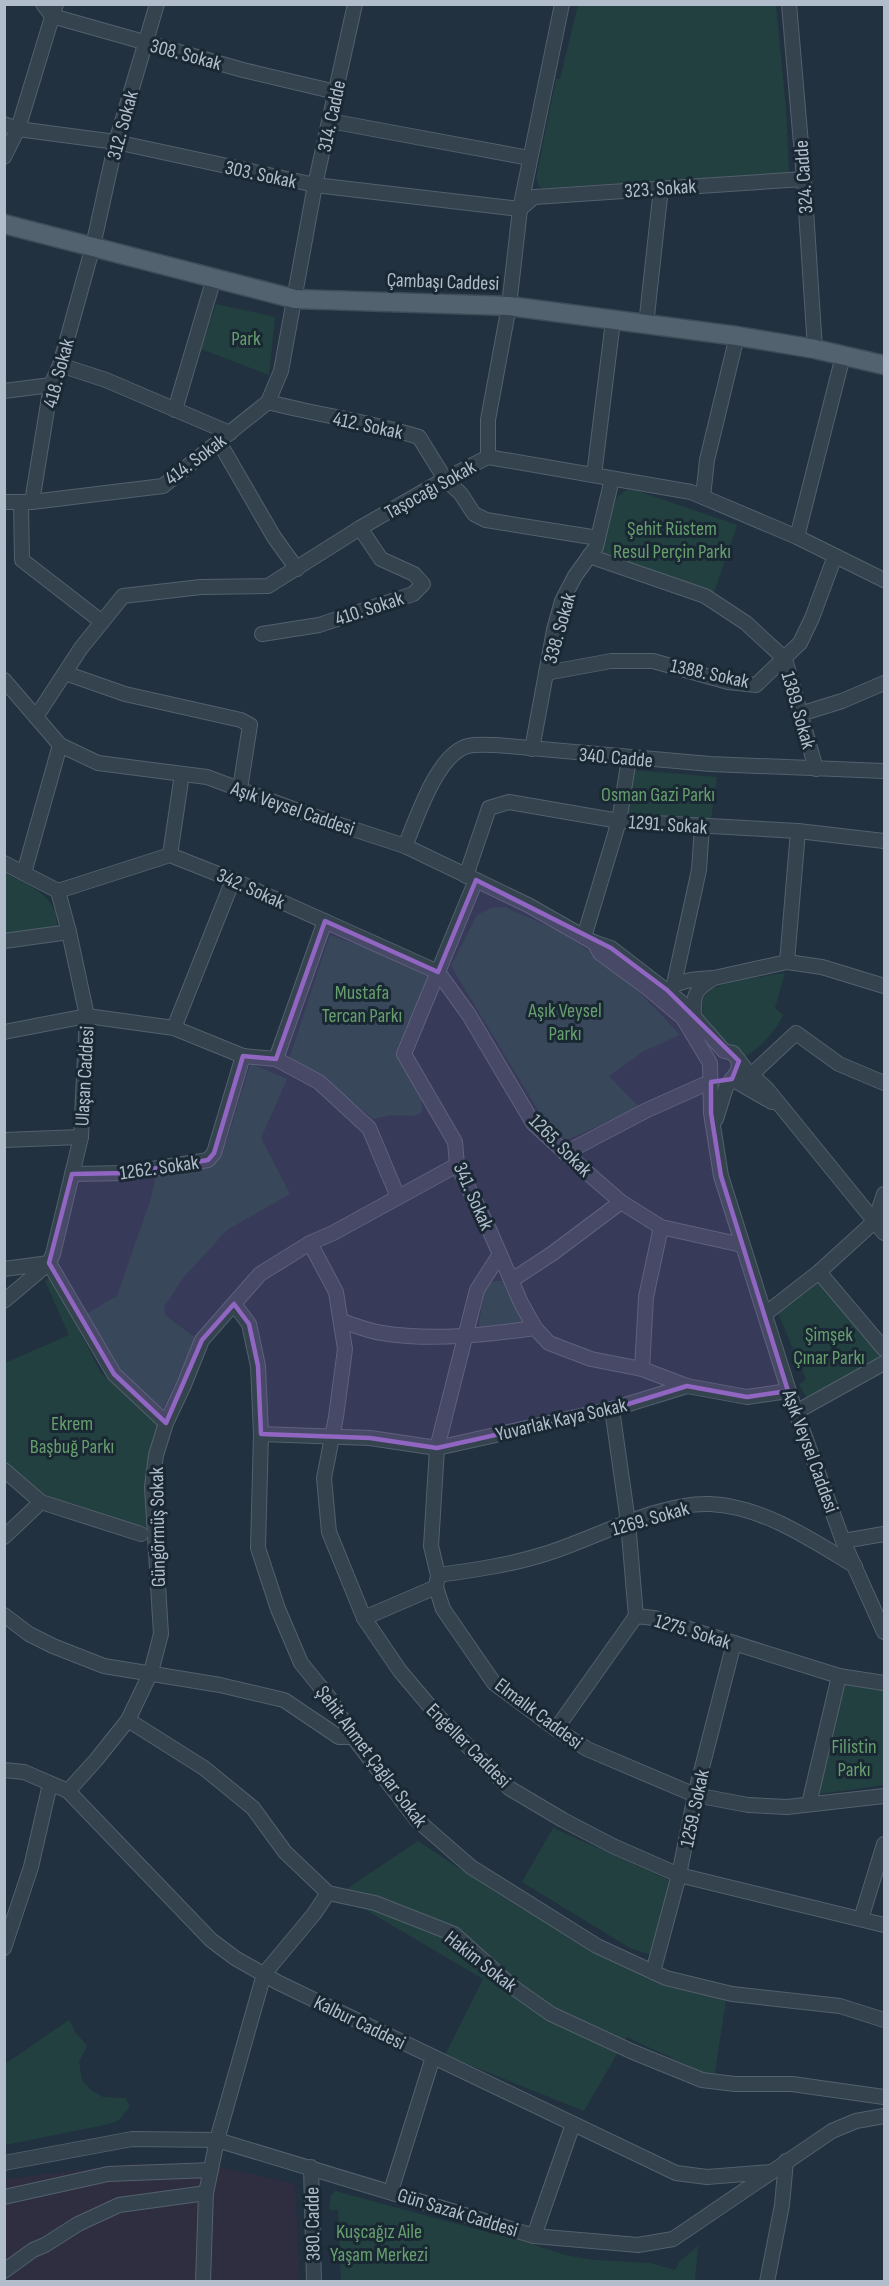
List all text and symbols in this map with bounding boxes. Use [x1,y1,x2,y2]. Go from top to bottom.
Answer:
street label: 308. Sokak [147,34,224,76]
street label: 314. Cadde [313,78,351,154]
street label: 312. Sokak [102,88,144,162]
street label: 324. Cadde [789,139,819,214]
street label: 303. Sokak [223,156,299,194]
street label: 323. Sokak [623,174,697,203]
street label: Çambaşı Caddesi [386,268,500,296]
park label: Park [231,327,261,351]
street label: 418. Sokak [38,336,80,411]
street label: 412. Sokak [331,407,405,445]
street label: 414. Sokak [160,429,231,491]
street label: Taşocağı Sokak [381,455,480,525]
park label: Şehit Rüstem Resul Perçin Parkı [613,517,731,564]
street label: 410. Sokak [332,587,407,631]
street label: 338. Sokak [538,590,582,666]
street label: 1388. Sokak [668,654,752,694]
street label: 1389. Sokak [776,669,821,752]
street label: 340. Cadde [578,743,654,773]
street label: Aşık Veysel Caddesi [227,776,358,841]
park label: Osman Gazi Parkı [601,783,715,807]
street label: 1291. Sokak [628,810,708,840]
street label: 342. Sokak [213,863,289,915]
park label: Mustafa Tercan Parkı [322,981,402,1028]
park label: Aşık Veysel Parkı [527,999,602,1046]
street label: Ulaşan Caddesi [70,1025,100,1127]
street label: 1265. Sokak [524,1109,597,1182]
street label: 1262. Sokak [118,1151,200,1185]
street label: 341. Sokak [448,1159,499,1234]
park label: Şimşek Çınar Parkı [793,1323,865,1370]
street label: Aşık Veysel Caddesi [776,1386,843,1516]
street label: Yuvarlak Kaya Sokak [493,1393,629,1447]
park label: Ekrem Başbuğ Parkı [30,1412,114,1459]
street label: Güngörmüş Sokak [145,1466,171,1587]
street label: 1269. Sokak [609,1496,692,1541]
street label: 1275. Sokak [652,1609,734,1655]
street label: Elmalık Caddesi [490,1673,587,1755]
street label: Şehit Ahmet Çağlar Sokak [310,1681,432,1832]
street label: Engeller Caddesi [421,1698,516,1793]
park label: Filistin Parkı [831,1735,877,1782]
street label: 1259. Sokak [675,1767,715,1849]
street label: Hakim Sokak [439,1926,522,1998]
street label: Kalbur Caddesi [310,1990,409,2055]
street label: Gün Sazak Caddesi [395,2183,521,2243]
street label: 380. Cadde [300,2187,326,2261]
park label: Kuşcağız Aile Yaşam Merkezi [330,2220,428,2267]

